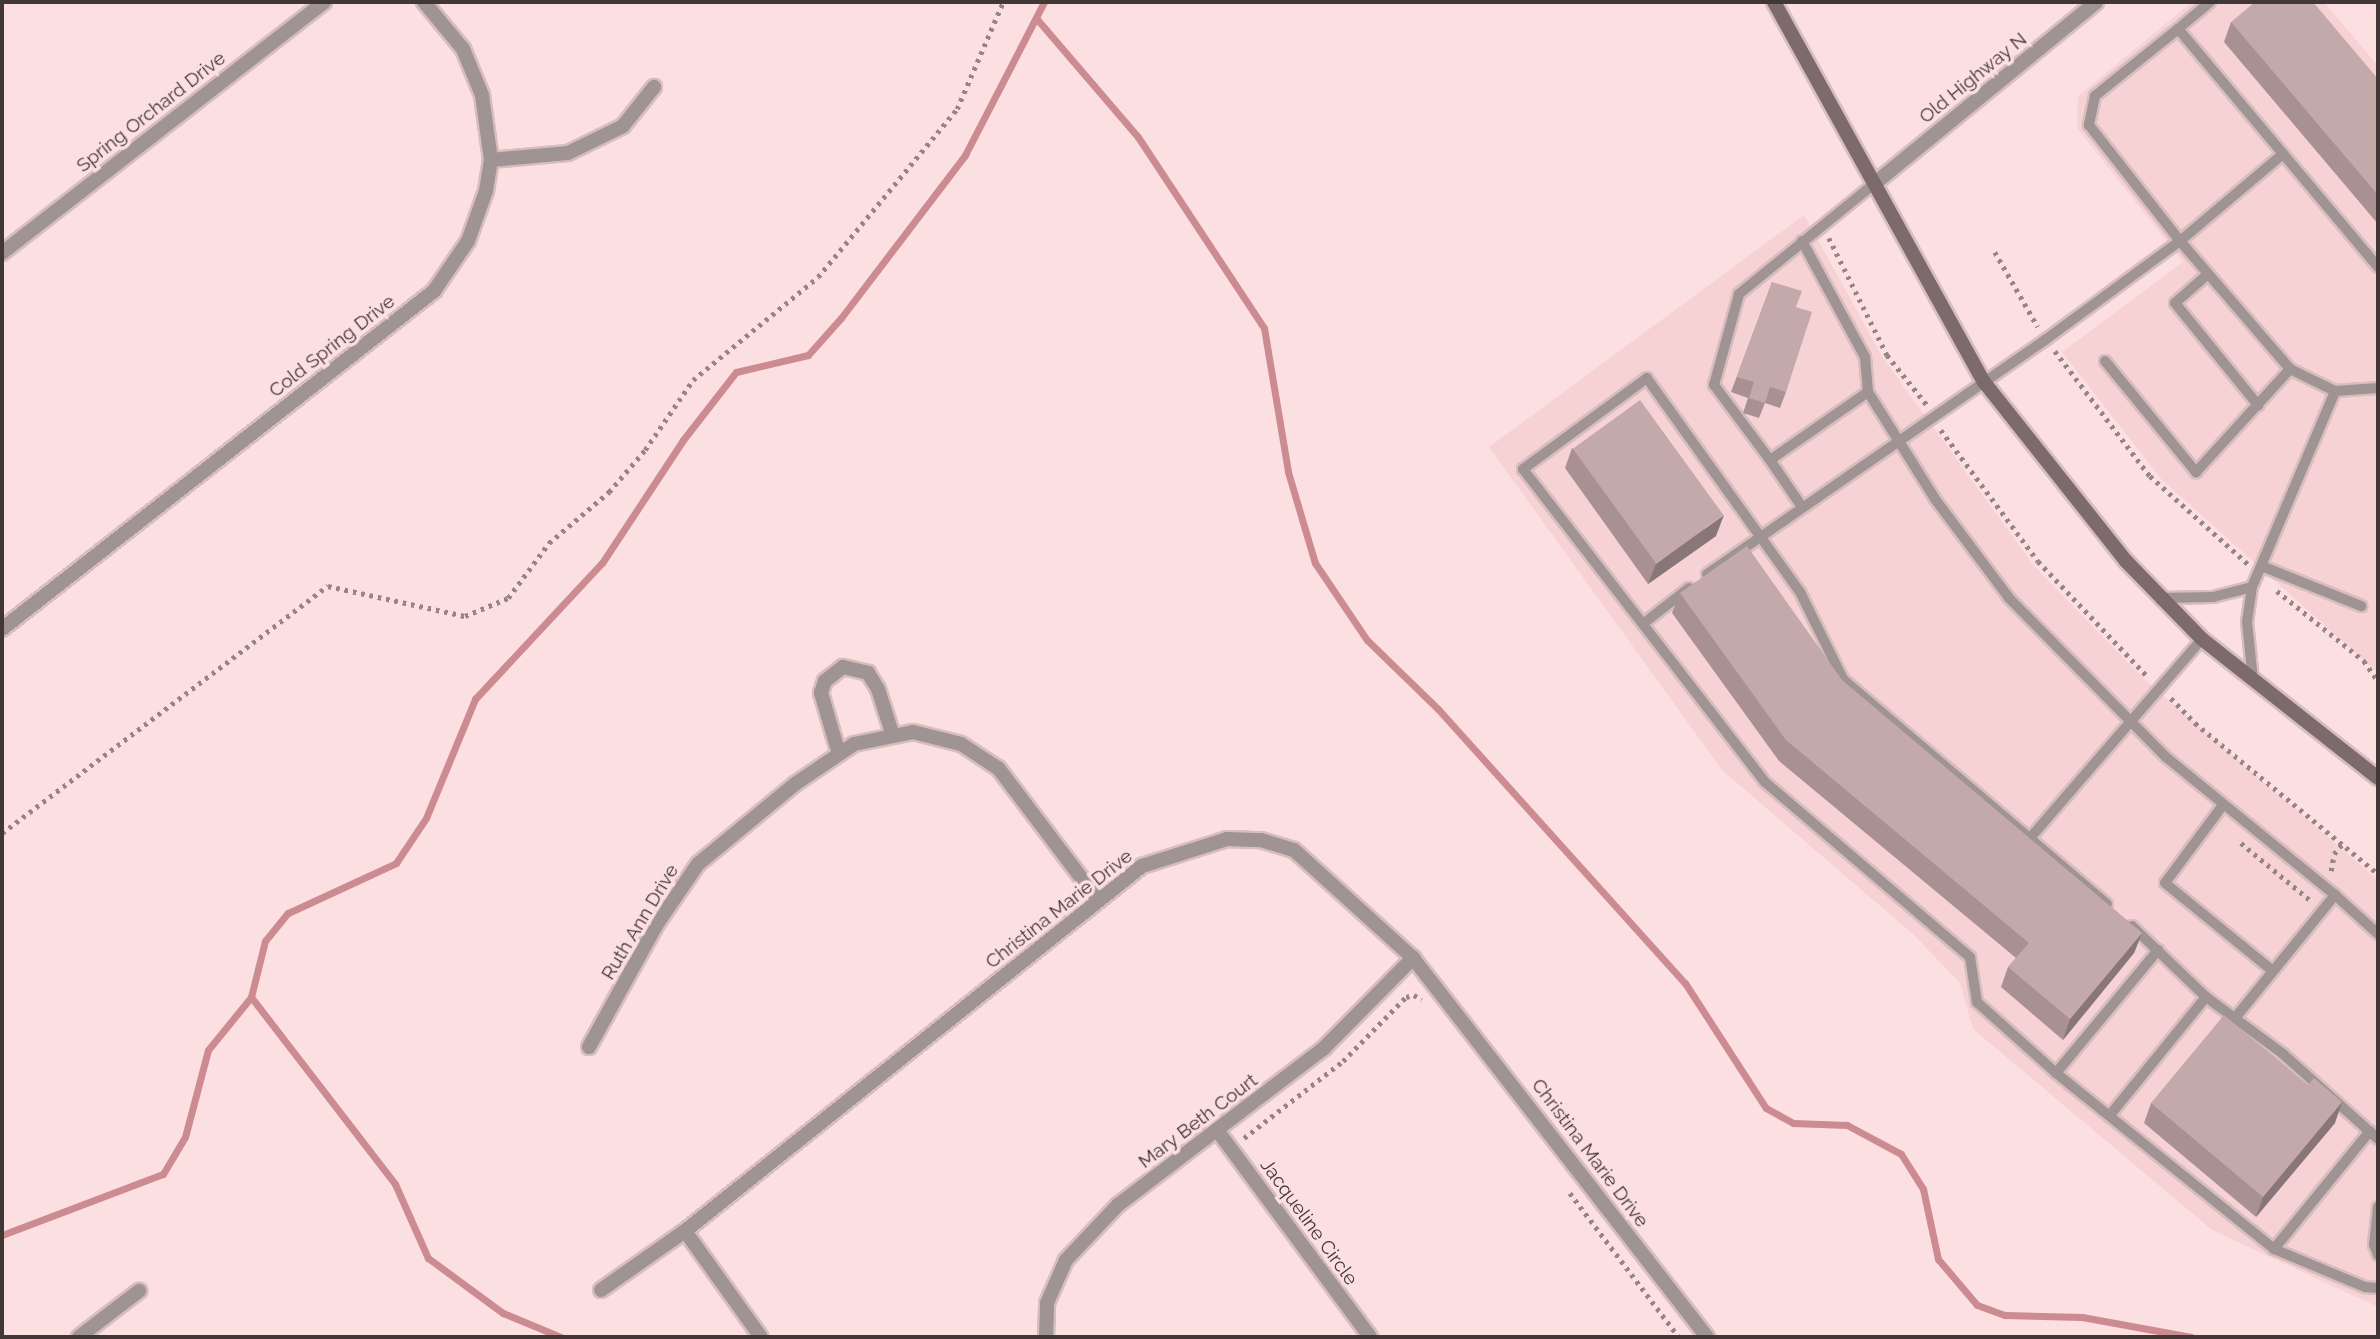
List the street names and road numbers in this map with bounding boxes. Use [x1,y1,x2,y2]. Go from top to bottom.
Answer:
street label: Old Highway N [1915,28,2031,128]
street label: Spring Orchard Drive [72,47,230,177]
street label: Cold Spring Drive [265,290,399,402]
street label: Christina Marie Drive [981,845,1137,973]
street label: Ruth Ann Drive [596,860,684,984]
street label: Mary Beth Court [1134,1069,1262,1173]
street label: Christina Marie Drive [1527,1074,1653,1232]
street label: Jacqueline Circle [1256,1154,1362,1290]

